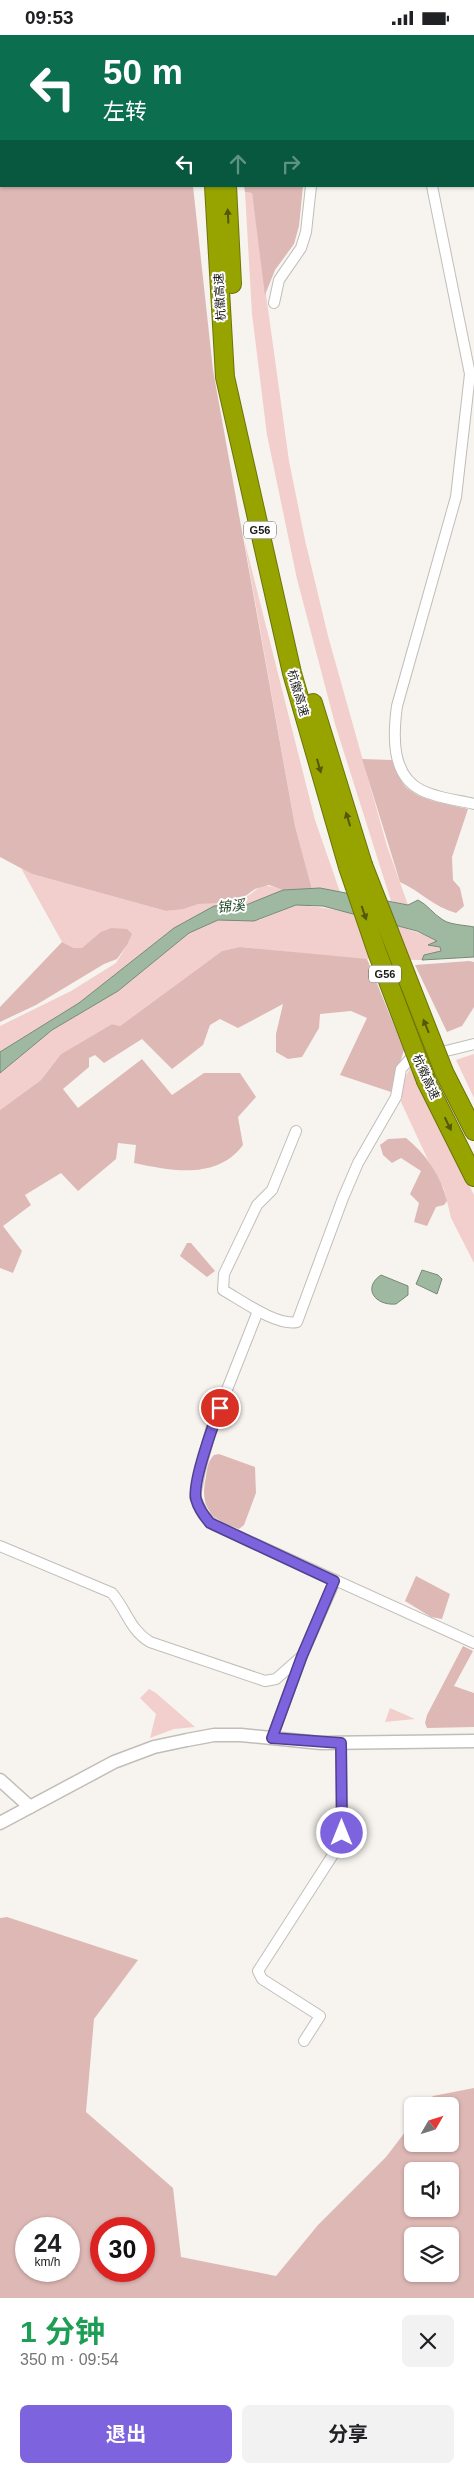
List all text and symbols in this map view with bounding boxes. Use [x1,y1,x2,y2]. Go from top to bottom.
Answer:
text: 09:53 [25,7,74,28]
text: 50 m [103,52,183,91]
icon: left [20,55,85,120]
text: 左转 [103,99,147,124]
icon: left [171,150,199,178]
icon: ahead [224,150,252,178]
icon: right [277,150,305,178]
one-way arrow [224,208,232,224]
street label: 杭徽高速 [212,273,228,321]
road number: G56 [244,521,276,539]
street label: 杭徽高速 [285,668,311,718]
one-way arrow [315,759,323,774]
one-way arrow [344,811,352,826]
water label: 锦溪 [216,896,248,915]
one-way arrow [360,906,368,921]
road number: G56 [369,966,401,983]
one-way arrow [422,1018,430,1033]
street label: 杭徽高速 [410,1052,442,1102]
one-way arrow [444,1117,452,1131]
pin [199,1387,241,1429]
icon: arrive [206,1394,234,1422]
position arrow [315,1806,367,1858]
north arrow [404,2097,459,2153]
map controls [404,2097,459,2282]
button: sound [404,2162,459,2217]
speed limit sign: 30 [90,2217,155,2282]
button: layers [404,2227,459,2282]
text: 24 [34,2229,61,2257]
text: km/h [34,2255,61,2269]
text: 1 分钟 [20,2315,105,2348]
button: close [402,2315,454,2367]
text: 350 m · 09:54 [20,2351,119,2368]
button: 退出 [20,2405,232,2463]
button: 分享 [242,2405,454,2463]

